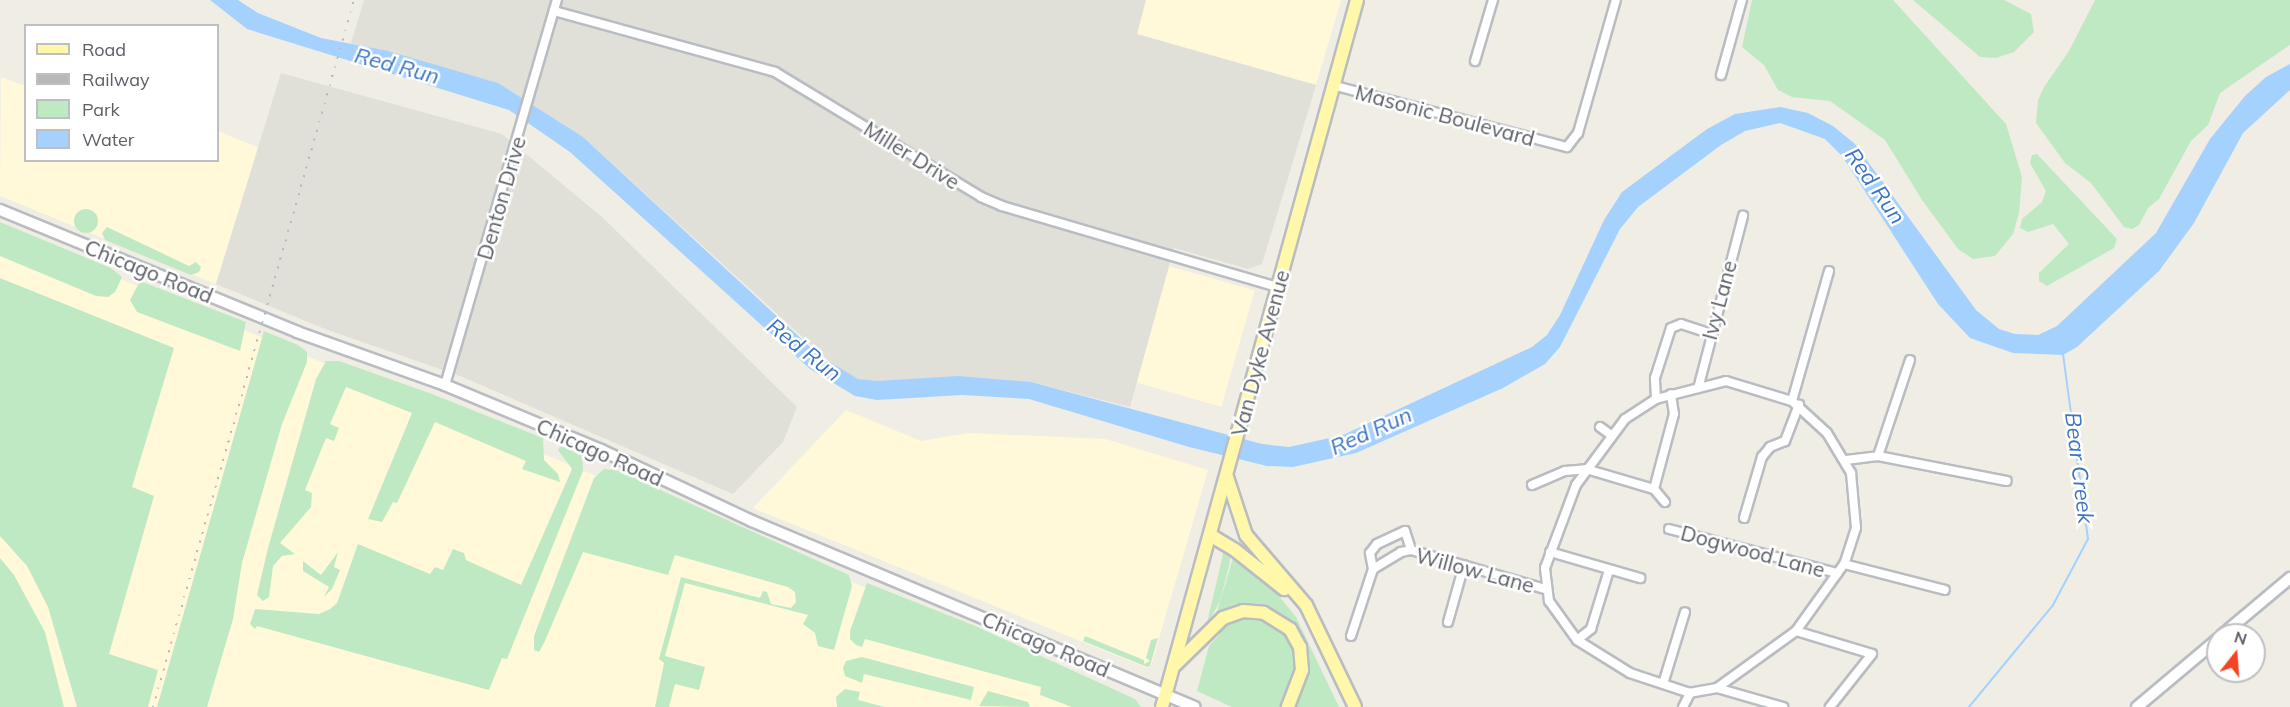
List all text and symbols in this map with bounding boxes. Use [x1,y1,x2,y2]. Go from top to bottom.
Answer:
legend [24,24,219,162]
text: Road [82,38,126,61]
water label: Red Run [352,42,442,90]
text: Railway [82,68,150,91]
street label: Masonic Boulevard [1353,79,1537,151]
text: Park [82,98,120,121]
street label: Miller Drive [859,116,965,194]
text: Water [82,128,134,151]
street label: Denton Drive [471,133,531,263]
water label: Red Run [1839,143,1911,229]
street label: Chicago Road [81,234,217,308]
street label: Ivy Lane [1696,258,1742,342]
street label: Van Dyke Avenue [1226,267,1294,439]
water label: Red Run [762,313,846,387]
water label: Red Run [1326,401,1416,461]
water label: Bear Creek [2059,411,2099,525]
street label: Chicago Road [533,413,667,491]
street label: Dogwood Lane [1678,520,1828,582]
street label: Willow Lane [1413,542,1537,598]
street label: Chicago Road [978,606,1114,682]
north arrow [2206,623,2266,683]
text: N [2232,626,2249,649]

